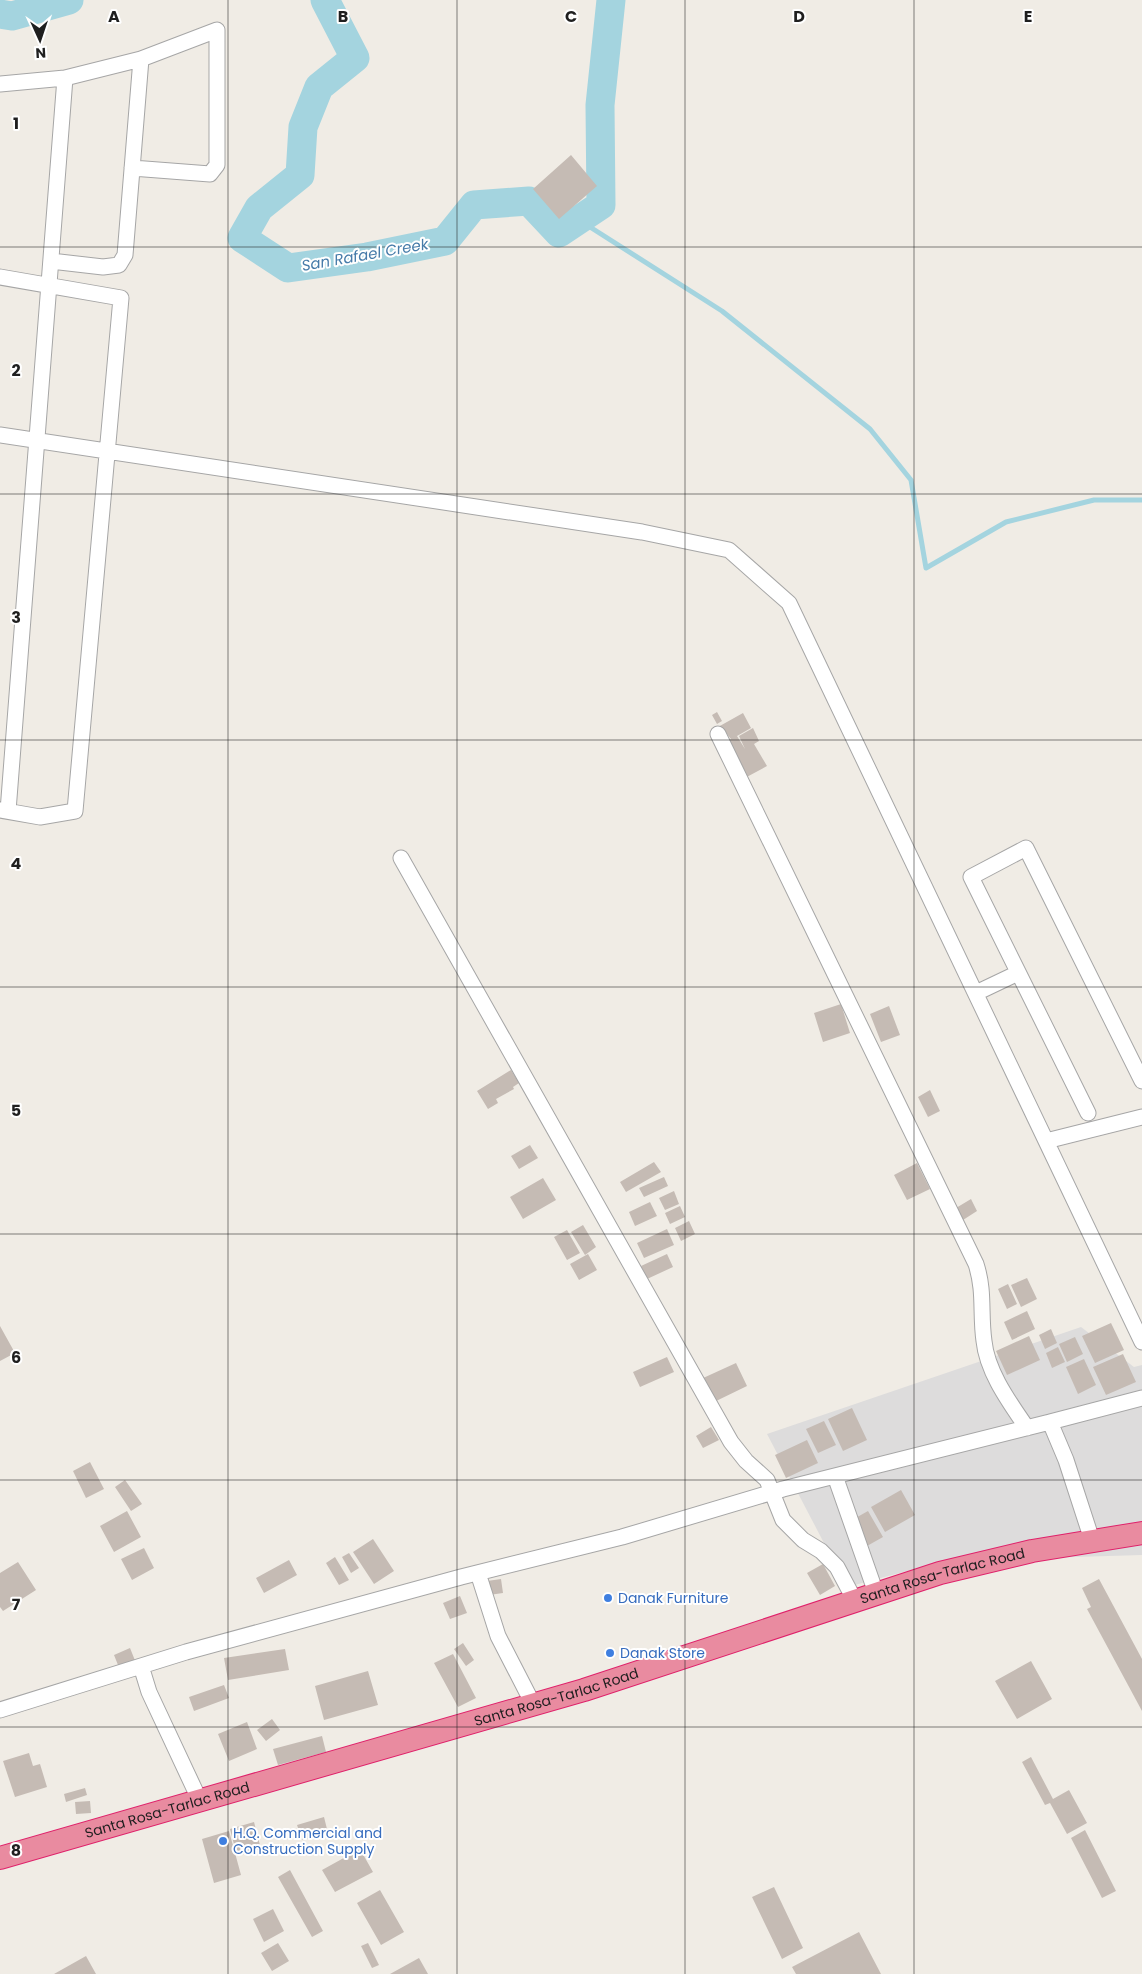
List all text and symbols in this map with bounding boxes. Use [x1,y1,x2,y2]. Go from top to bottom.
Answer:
text: A [108,5,120,28]
text: B [338,5,348,28]
text: C [565,5,577,28]
text: D [793,5,805,28]
text: E [1024,5,1032,28]
north arrow [15,15,65,65]
text: N [35,43,46,63]
text: 1 [13,112,19,135]
water label: San Rafael Creek [300,233,431,276]
text: 2 [11,359,21,382]
text: 3 [11,606,21,629]
text: 4 [11,852,22,875]
text: 5 [11,1099,21,1122]
text: 6 [11,1346,21,1369]
street label: Santa Rosa-Tarlac Road [857,1543,1027,1609]
place label: Danak Furniture [618,1588,729,1608]
marker: Danak Furniture [602,1592,614,1604]
text: 7 [12,1593,21,1616]
place label: Danak Store [620,1643,705,1663]
marker: Danak Store [604,1647,616,1659]
street label: Santa Rosa-Tarlac Road [472,1663,641,1731]
street label: Santa Rosa-Tarlac Road [82,1777,252,1843]
place label: H.Q. Commercial and Construction Supply [233,1823,382,1859]
marker: H.Q. Commercial and Construction Supply [217,1835,229,1847]
text: 8 [11,1839,21,1862]

